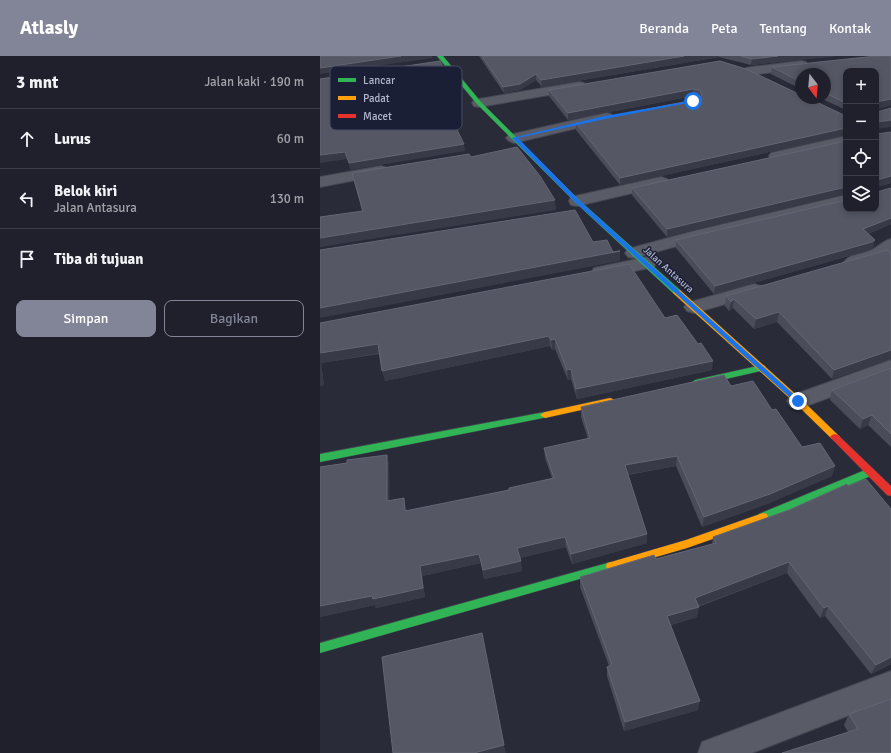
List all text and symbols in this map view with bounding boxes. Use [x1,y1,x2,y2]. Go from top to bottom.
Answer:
text: Atlasly [20,16,78,40]
text: Beranda [639,20,689,37]
text: Peta [711,20,738,37]
text: Tentang [760,20,807,37]
text: Kontak [829,20,871,37]
legend [330,66,462,130]
north arrow [795,68,831,104]
map controls [843,68,879,212]
button: + [843,68,879,104]
text: 3 mnt [16,72,58,93]
text: Jalan kaki · 190 m [205,74,304,90]
text: Lancar [363,74,395,87]
text: Padat [363,92,390,105]
route start [684,92,702,110]
button: − [843,104,879,140]
text: Macet [363,110,392,123]
icon: ahead [16,128,38,150]
text: Lurus [54,130,91,148]
text: 60 m [277,131,304,147]
button: locate [843,140,879,176]
button: layers [843,176,879,212]
text: Belok kiri [54,182,117,200]
icon: left [16,188,38,210]
text: 130 m [270,191,304,207]
text: Jalan Antasura [54,200,137,216]
street label: Jalan Antasura [641,244,696,295]
icon: arrive [16,248,38,270]
text: Tiba di tujuan [54,250,144,268]
button: Simpan [16,300,156,337]
button: Bagikan [164,300,304,337]
route end [789,392,807,410]

